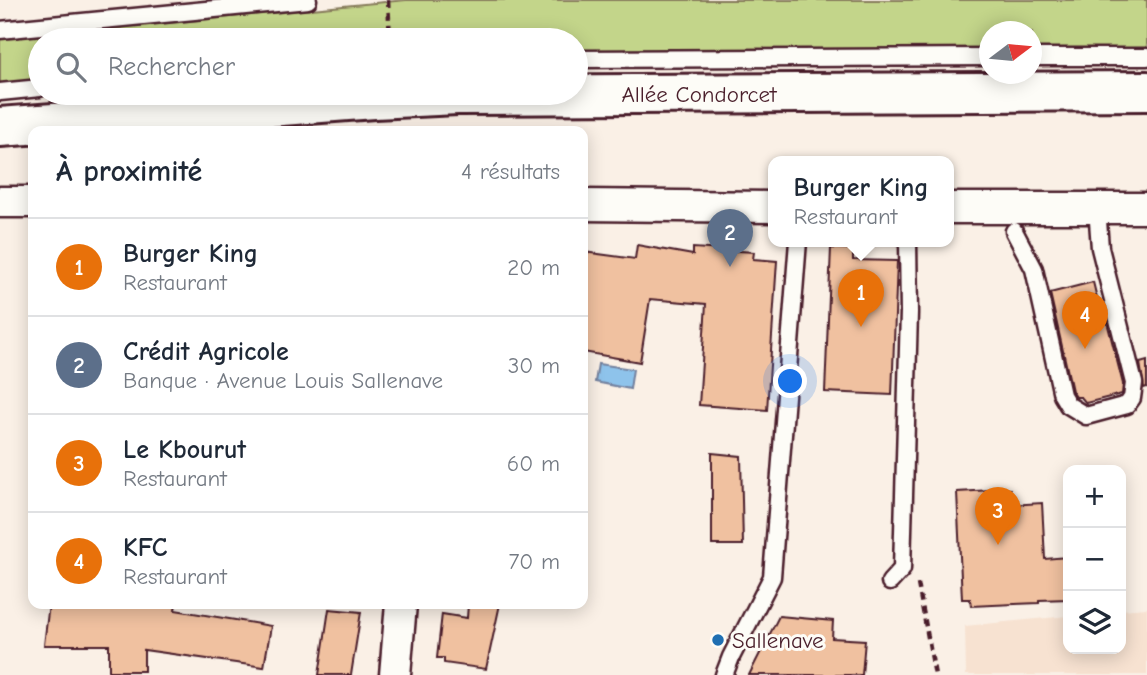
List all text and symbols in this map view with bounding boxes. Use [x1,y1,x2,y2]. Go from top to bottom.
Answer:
north arrow [979,21,1042,84]
search box [28,28,588,105]
icon: search [52,48,90,86]
text: Rechercher [108,52,235,82]
street label: Allée Condorcet [621,81,778,108]
text: À proximité [56,154,202,189]
popup [768,156,954,247]
text: 4 résultats [461,158,560,185]
text: Burger King [793,173,929,203]
text: Restaurant [793,203,897,230]
pin: 2 [707,209,753,267]
text: Burger King [123,239,258,269]
text: 1 [74,254,84,281]
text: 20 m [507,254,560,281]
text: Restaurant [123,269,227,296]
pin: 1 [838,269,884,327]
pin: 4 [1062,291,1108,349]
text: Crédit Agricole [123,337,289,367]
text: 2 [73,352,85,379]
text: 30 m [508,352,560,379]
your location [773,364,807,398]
text: Banque · Avenue Louis Sallenave [123,367,443,394]
text: Le Kbourut [123,435,246,465]
text: 3 [73,450,85,477]
text: 60 m [507,450,560,477]
text: Restaurant [123,465,227,492]
map controls [1063,465,1126,654]
button: + [1063,465,1126,528]
pin: 3 [975,487,1021,545]
button: − [1063,528,1126,591]
text: KFC [123,533,167,563]
text: 4 [74,548,84,575]
text: 70 m [508,548,560,575]
text: Restaurant [123,563,227,590]
button: layers [1063,591,1126,654]
place label: Sallenave [732,627,823,654]
marker: Sallenave [710,632,726,648]

